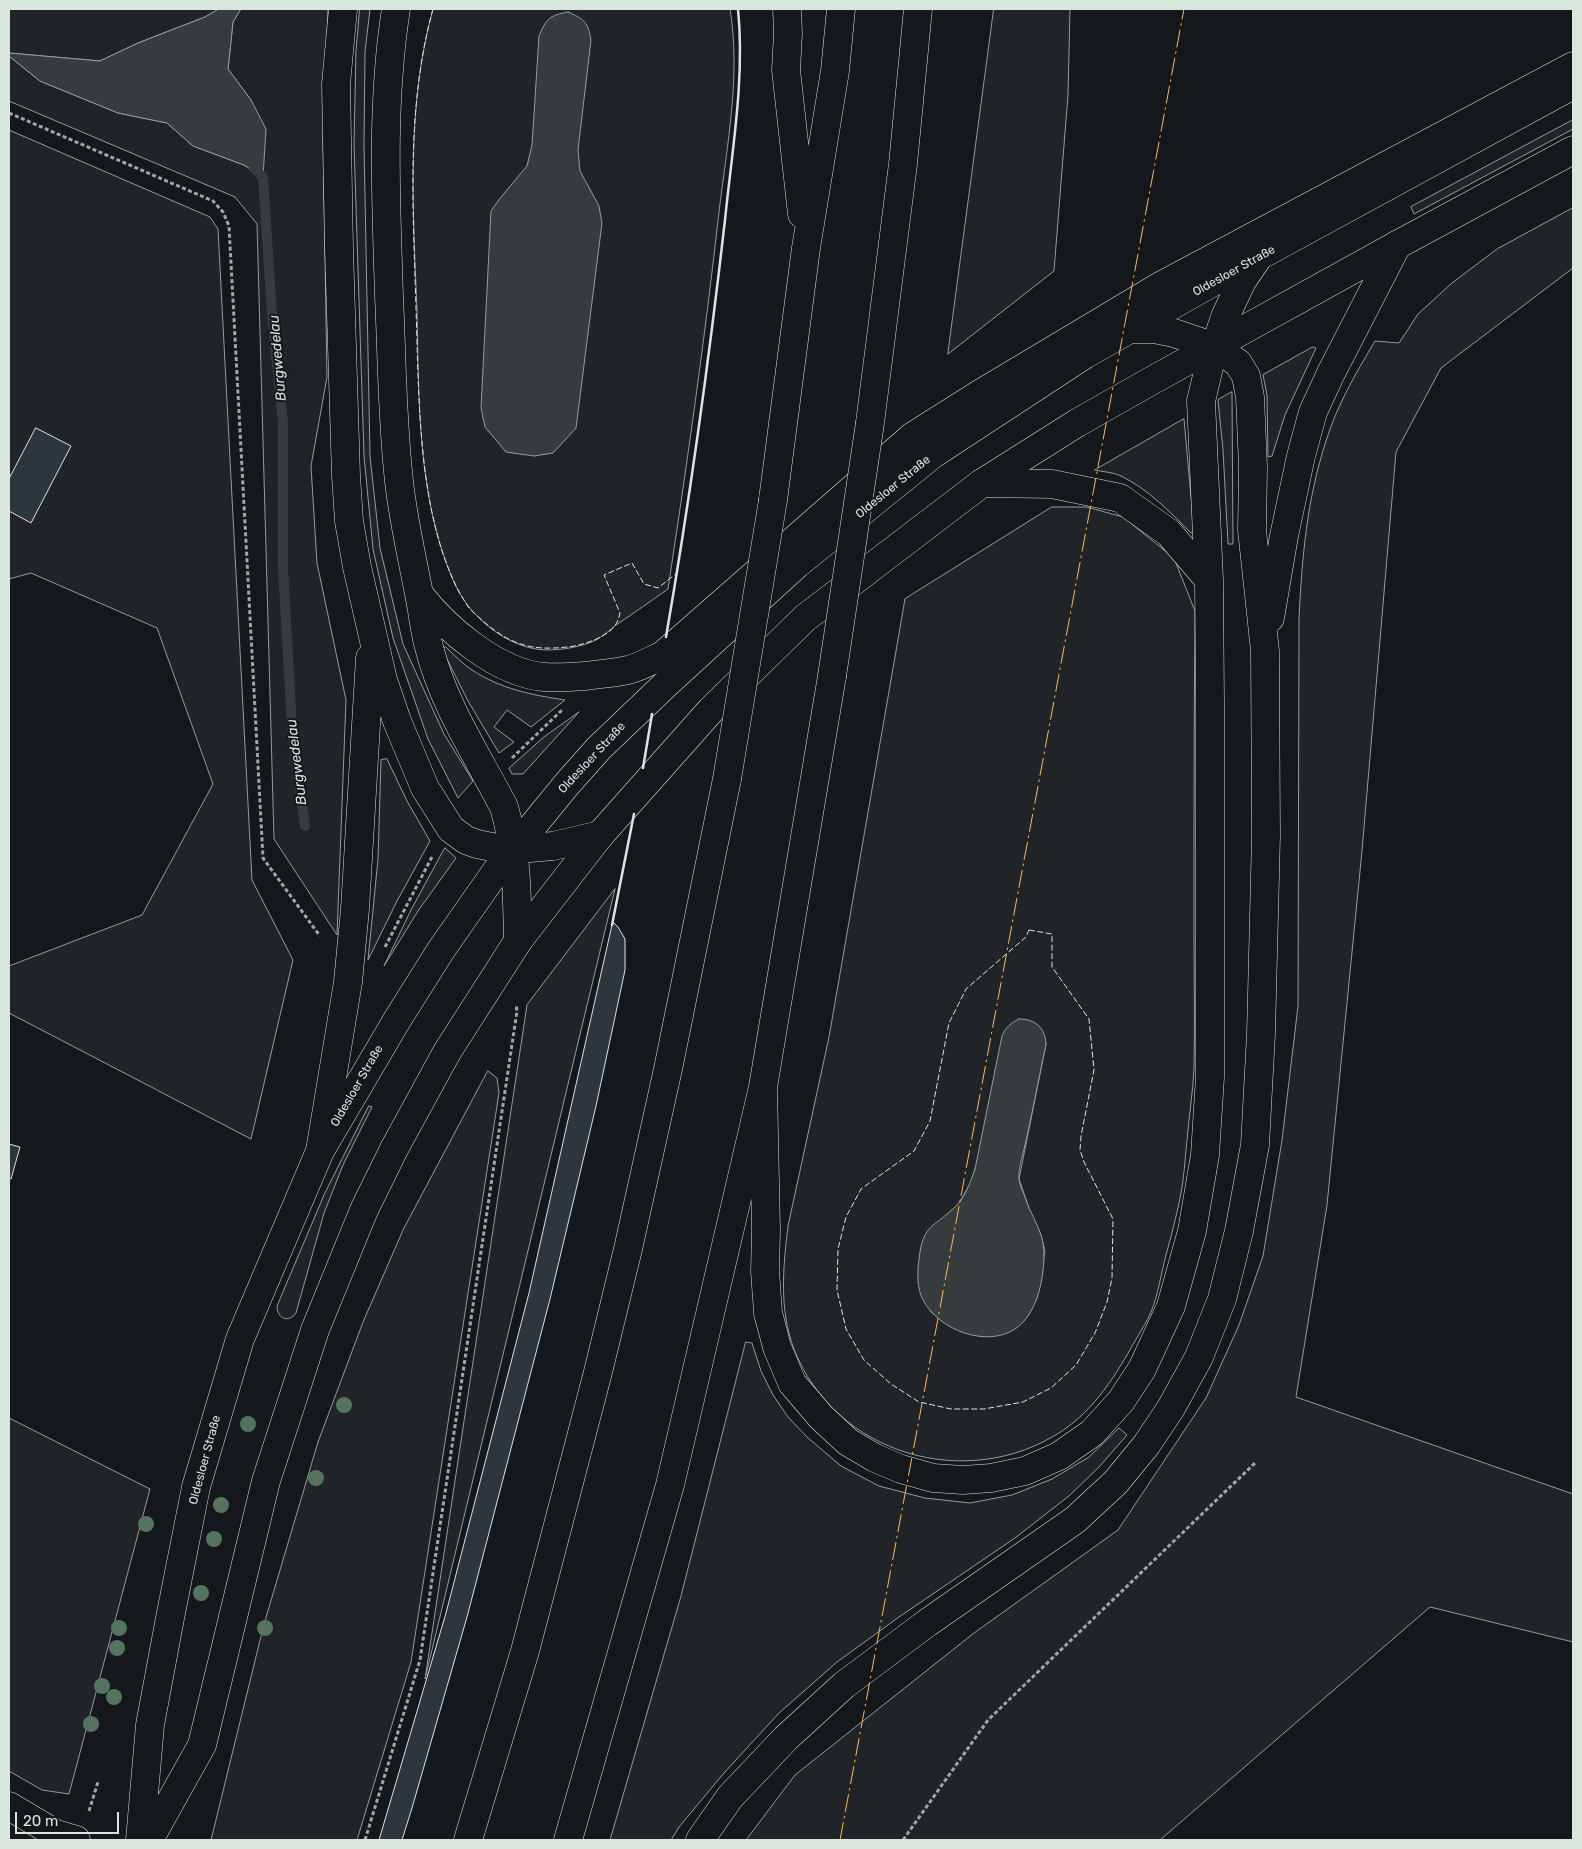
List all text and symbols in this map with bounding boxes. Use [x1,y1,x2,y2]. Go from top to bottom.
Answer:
street label: Oldesloer Straße [1190,242,1278,300]
water label: Burgwedelau [266,314,290,402]
street label: Oldesloer Straße [853,452,933,522]
water label: Burgwedelau [283,718,311,806]
street label: Oldesloer Straße [555,719,629,797]
street label: Oldesloer Straße [328,1043,386,1129]
street label: Oldesloer Straße [186,1414,224,1506]
scale bar [18,1802,121,1834]
text: 20 m [23,1812,58,1830]

